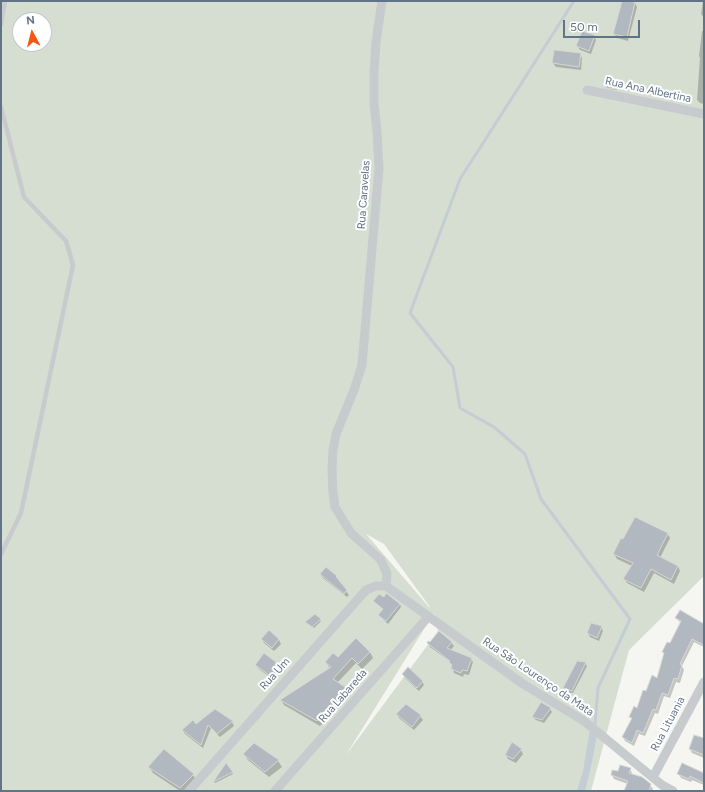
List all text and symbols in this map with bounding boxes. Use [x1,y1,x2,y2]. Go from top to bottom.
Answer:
north arrow [12,12,52,52]
scale bar [565,12,642,38]
text: N [26,14,36,28]
text: 50 m [570,20,598,34]
street label: Rua Ana Albertina [604,74,692,106]
street label: Rua Caravelas [355,160,373,230]
street label: Rua São Lourenço da Mata [480,635,596,719]
street label: Rua Um [257,655,293,693]
street label: Rua Labareda [316,667,370,725]
street label: Rua Lituania [648,694,688,754]

